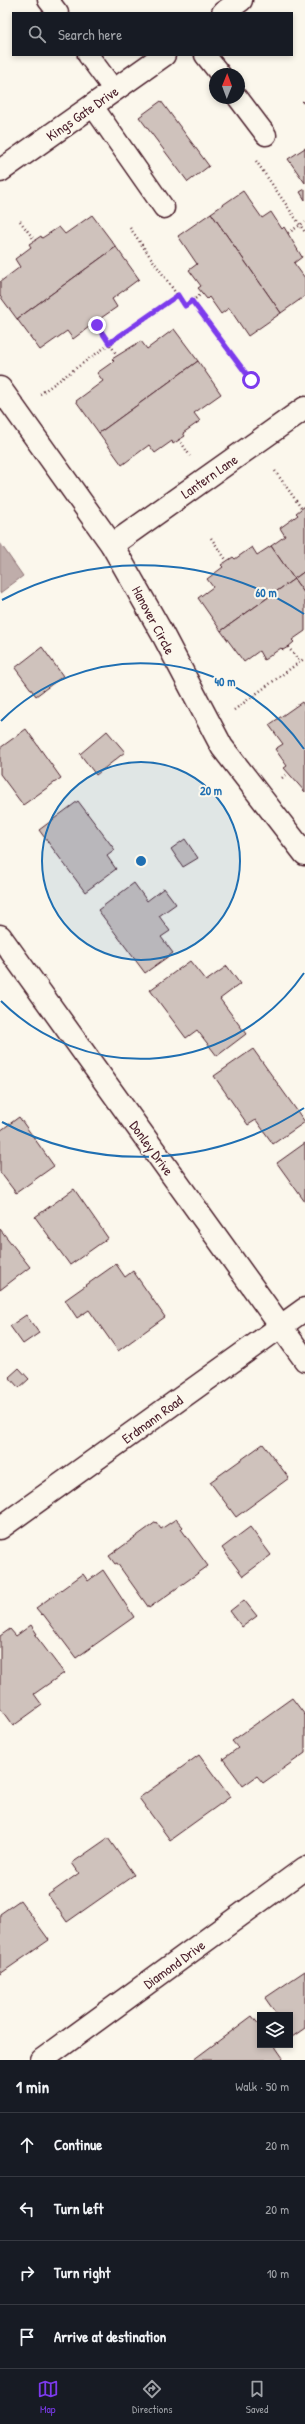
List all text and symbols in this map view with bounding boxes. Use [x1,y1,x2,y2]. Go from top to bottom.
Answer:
search box [12,12,293,56]
icon: search [26,23,48,45]
text: Search here [58,24,122,45]
north arrow [209,68,245,104]
street label: Kings Gate Drive [42,81,123,146]
route end [88,316,106,334]
route start [242,371,260,389]
street label: Lantern Lane [177,449,241,502]
street label: Hanover Circle [128,583,180,658]
text: 60 m [255,584,277,601]
text: 40 m [215,673,235,690]
text: 20 m [200,782,222,799]
centre of rings [134,854,148,868]
street label: Donley Drive [125,1117,179,1180]
street label: Erdmann Road [118,1390,187,1448]
street label: Diamond Drive [139,1935,209,1993]
map controls [257,2012,293,2048]
button: layers [257,2012,293,2048]
text: 1 min [16,2075,49,2098]
text: Walk · 50 m [235,2077,289,2095]
icon: ahead [16,2134,38,2156]
text: Continue [54,2134,102,2155]
text: 20 m [265,2136,289,2154]
icon: left [16,2198,38,2220]
text: Turn left [54,2198,104,2219]
text: 20 m [265,2200,289,2218]
icon: right [16,2262,38,2284]
text: Turn right [54,2262,110,2283]
text: 10 m [267,2264,289,2282]
icon: arrive [16,2326,38,2348]
text: Arrive at destination [54,2326,166,2347]
tab: Map [37,2378,59,2416]
tab: Directions [132,2378,173,2416]
tab: Saved [246,2378,268,2416]

